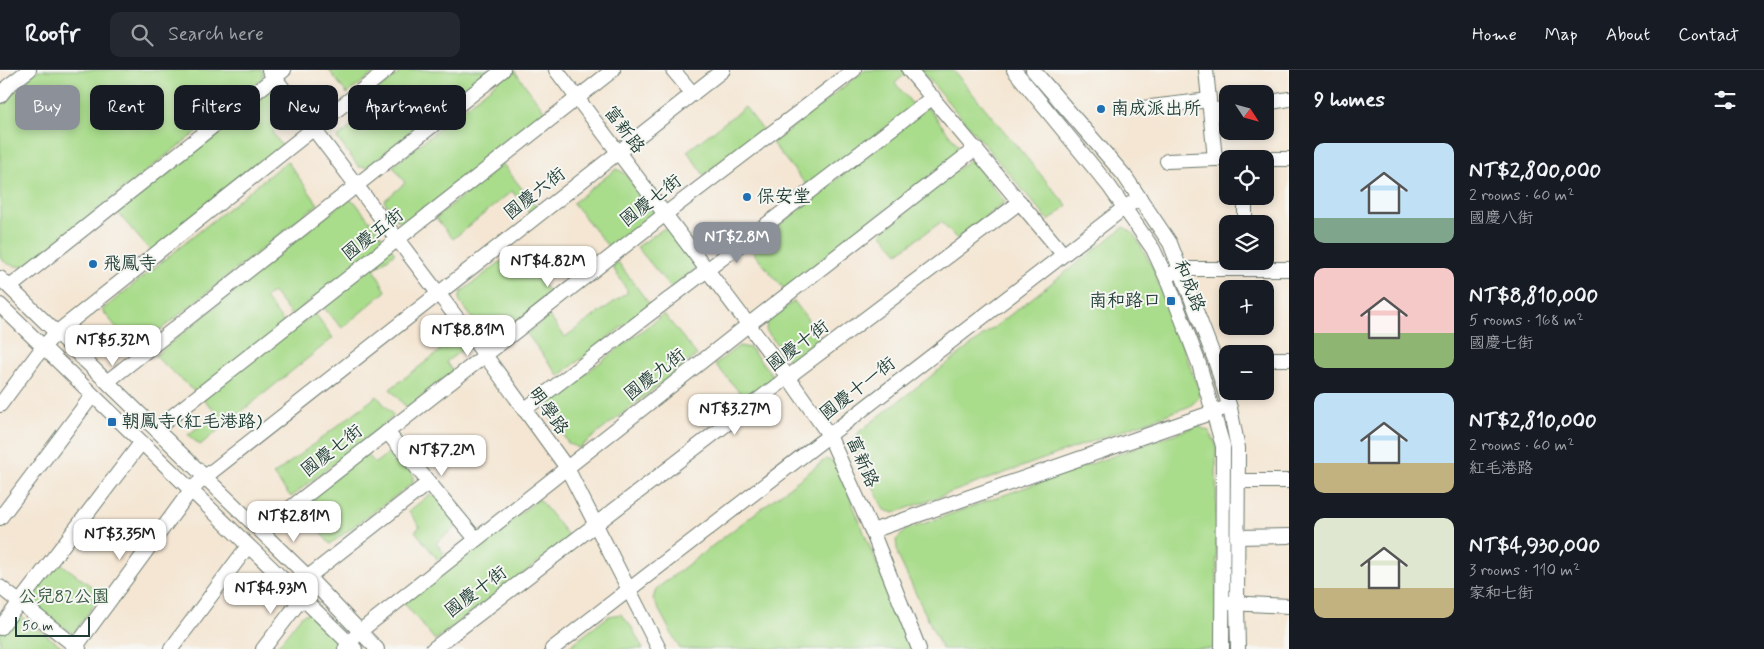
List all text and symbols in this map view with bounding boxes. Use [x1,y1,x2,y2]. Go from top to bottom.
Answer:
search box [110,12,460,57]
text: Roofr [25,19,80,50]
icon: search [128,21,156,49]
text: Search here [168,22,264,47]
text: Home [1472,23,1517,47]
text: Map [1545,23,1578,47]
text: About [1606,23,1650,47]
text: Contact [1678,23,1739,47]
chip: Buy [15,85,80,130]
chip: Rent [90,85,164,130]
chip: Filters [174,85,260,130]
chip: New [270,85,338,130]
chip: Apartment [348,85,466,130]
north arrow [1219,85,1274,140]
map controls [1219,85,1274,400]
text: 9 homes [1314,86,1385,114]
icon: filters [1711,86,1739,114]
place label: 南成派出所 [1111,97,1201,121]
street label: 富新路 [598,101,650,159]
marker: 南成派出所 [1095,103,1107,115]
button: locate [1219,150,1274,205]
text: NT$2,800,000 [1469,157,1601,185]
street label: 國慶六街 [499,162,571,226]
icon: home [1354,163,1414,223]
street label: 國慶七街 [615,169,687,233]
place label: 保安堂 [757,185,811,209]
text: 2 rooms · 60 m² [1469,185,1574,206]
marker: 保安堂 [741,191,753,203]
street label: 國慶五街 [337,203,409,267]
text: 國慶八街 [1469,208,1533,229]
button: layers [1219,215,1274,270]
pin: NT$2.8M [691,222,783,264]
text: NT$2.8M [704,227,770,248]
pin: NT$4.82M [496,246,600,288]
text: NT$4.82M [510,251,586,272]
place label: 飛鳳寺 [103,252,157,276]
street label: 和成路 [1168,256,1210,316]
marker: 飛鳳寺 [87,258,99,270]
button: + [1219,280,1274,335]
text: NT$8,810,000 [1469,282,1598,310]
icon: home [1354,288,1414,348]
place label: 南和路口 [1089,289,1161,313]
marker: 南和路口 [1165,295,1177,307]
text: 5 rooms · 168 m² [1469,310,1584,331]
pin: NT$8.81M [416,314,520,357]
street label: 國慶十街 [762,315,834,377]
text: NT$8.81M [431,320,505,341]
pin: NT$5.32M [61,324,165,367]
text: NT$5.32M [76,330,150,351]
text: 國慶七街 [1469,333,1533,354]
street label: 國慶九街 [619,343,691,407]
button: − [1219,345,1274,400]
street label: 國慶十一街 [815,352,901,426]
street label: 明學路 [522,382,574,440]
pin: NT$3.27M [683,394,787,436]
text: NT$3.27M [699,399,771,420]
text: NT$2,810,000 [1469,407,1597,435]
place label: 朝鳳寺(紅毛港路) [122,410,263,434]
icon: home [1354,413,1414,473]
marker: 朝鳳寺(紅毛港路) [106,416,118,428]
street label: 國慶七街 [296,419,368,483]
street label: 富新路 [840,432,884,492]
pin: NT$7.2M [396,434,488,477]
text: 2 rooms · 60 m² [1469,435,1574,456]
text: NT$7.2M [409,440,475,461]
text: 紅毛港路 [1469,458,1533,479]
pin: NT$2.81M [242,500,346,543]
text: NT$2.81M [258,506,330,527]
pin: NT$3.35M [68,518,172,561]
text: NT$3.35M [84,524,156,545]
text: NT$4,930,000 [1469,532,1600,560]
icon: home [1354,538,1414,598]
text: 3 rooms · 110 m² [1469,560,1580,581]
street label: 國慶十街 [440,561,512,623]
pin: NT$4.93M [219,572,323,615]
text: NT$4.93M [235,578,307,599]
text: 家和七街 [1469,583,1533,604]
park label: 公兒82公園 [18,585,110,609]
scale bar [15,614,90,637]
text: 50 m [22,617,53,635]

